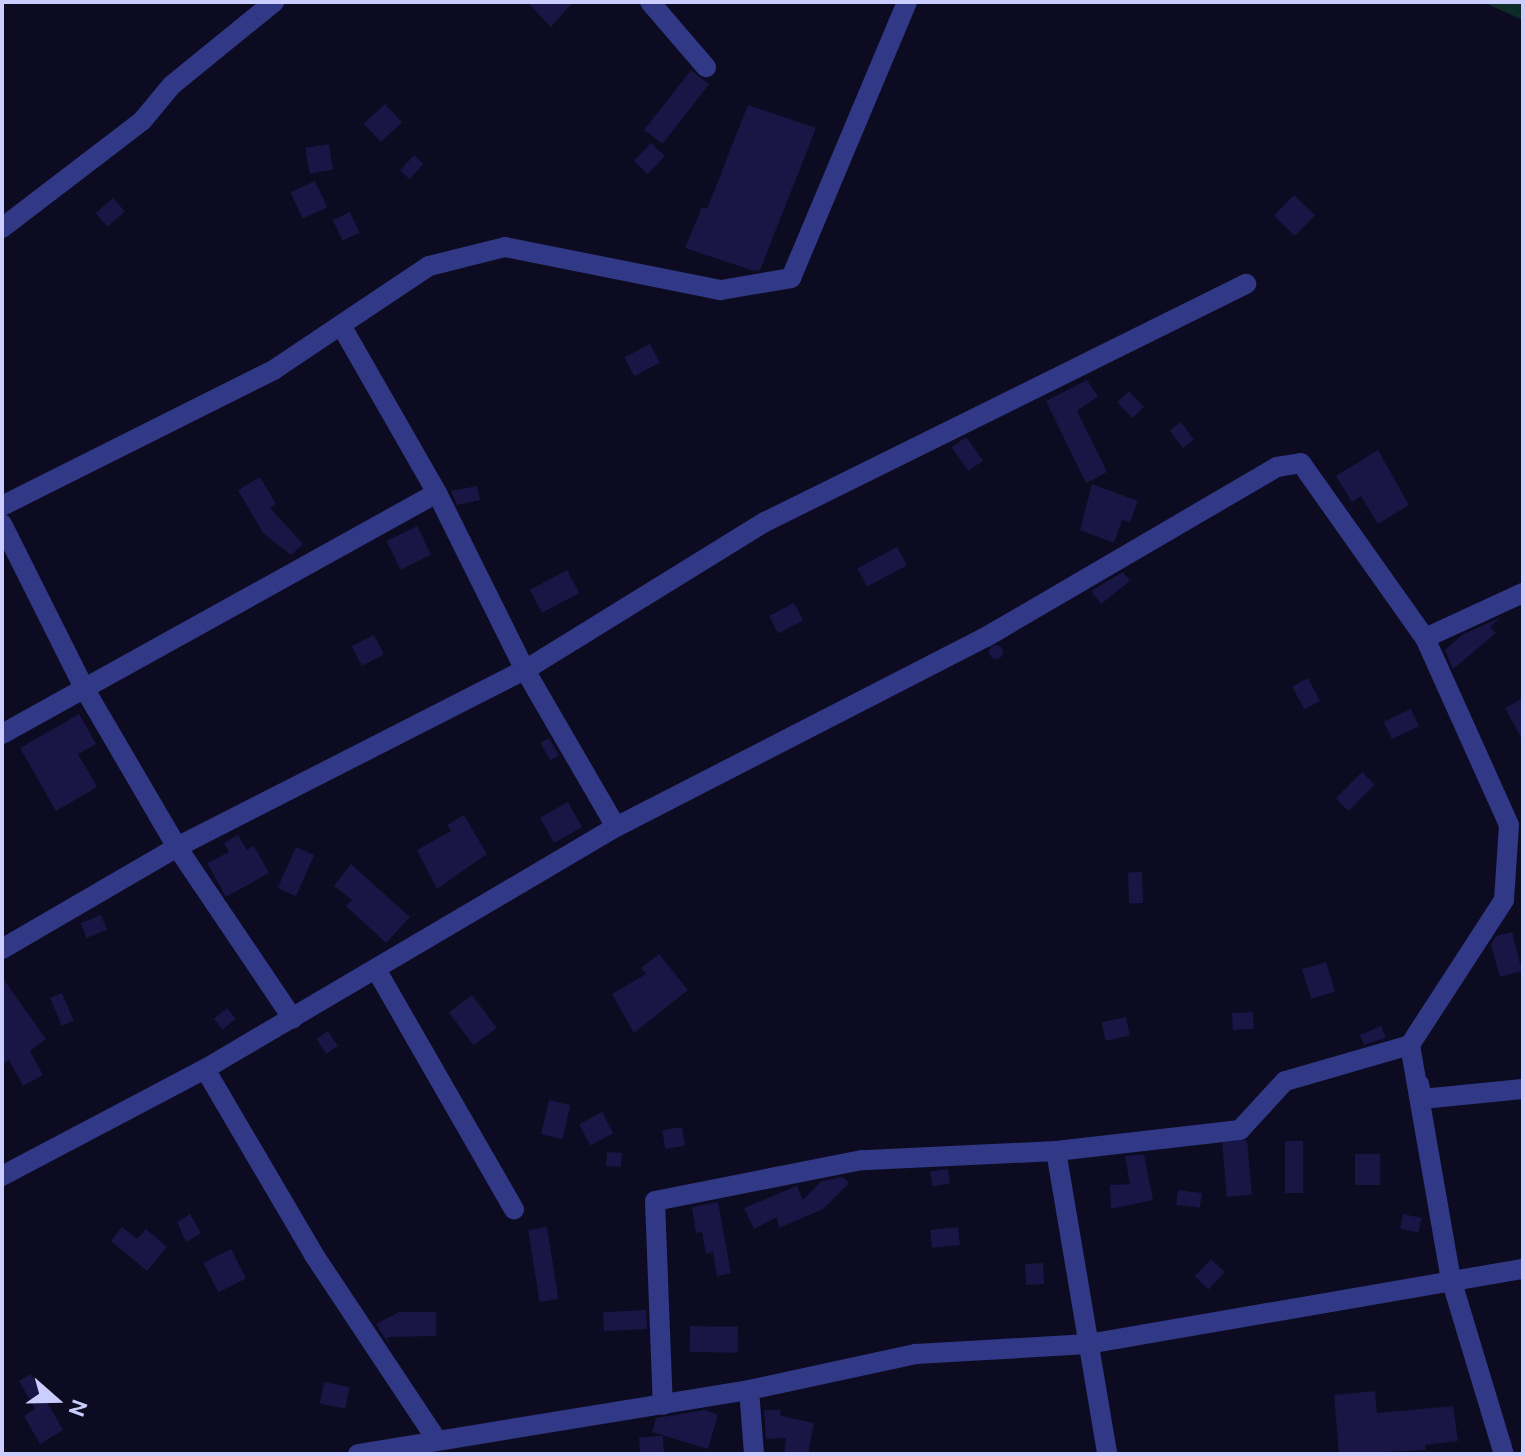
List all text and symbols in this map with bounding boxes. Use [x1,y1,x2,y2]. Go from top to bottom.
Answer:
north arrow [16,1360,96,1440]
text: N [64,1396,94,1420]

